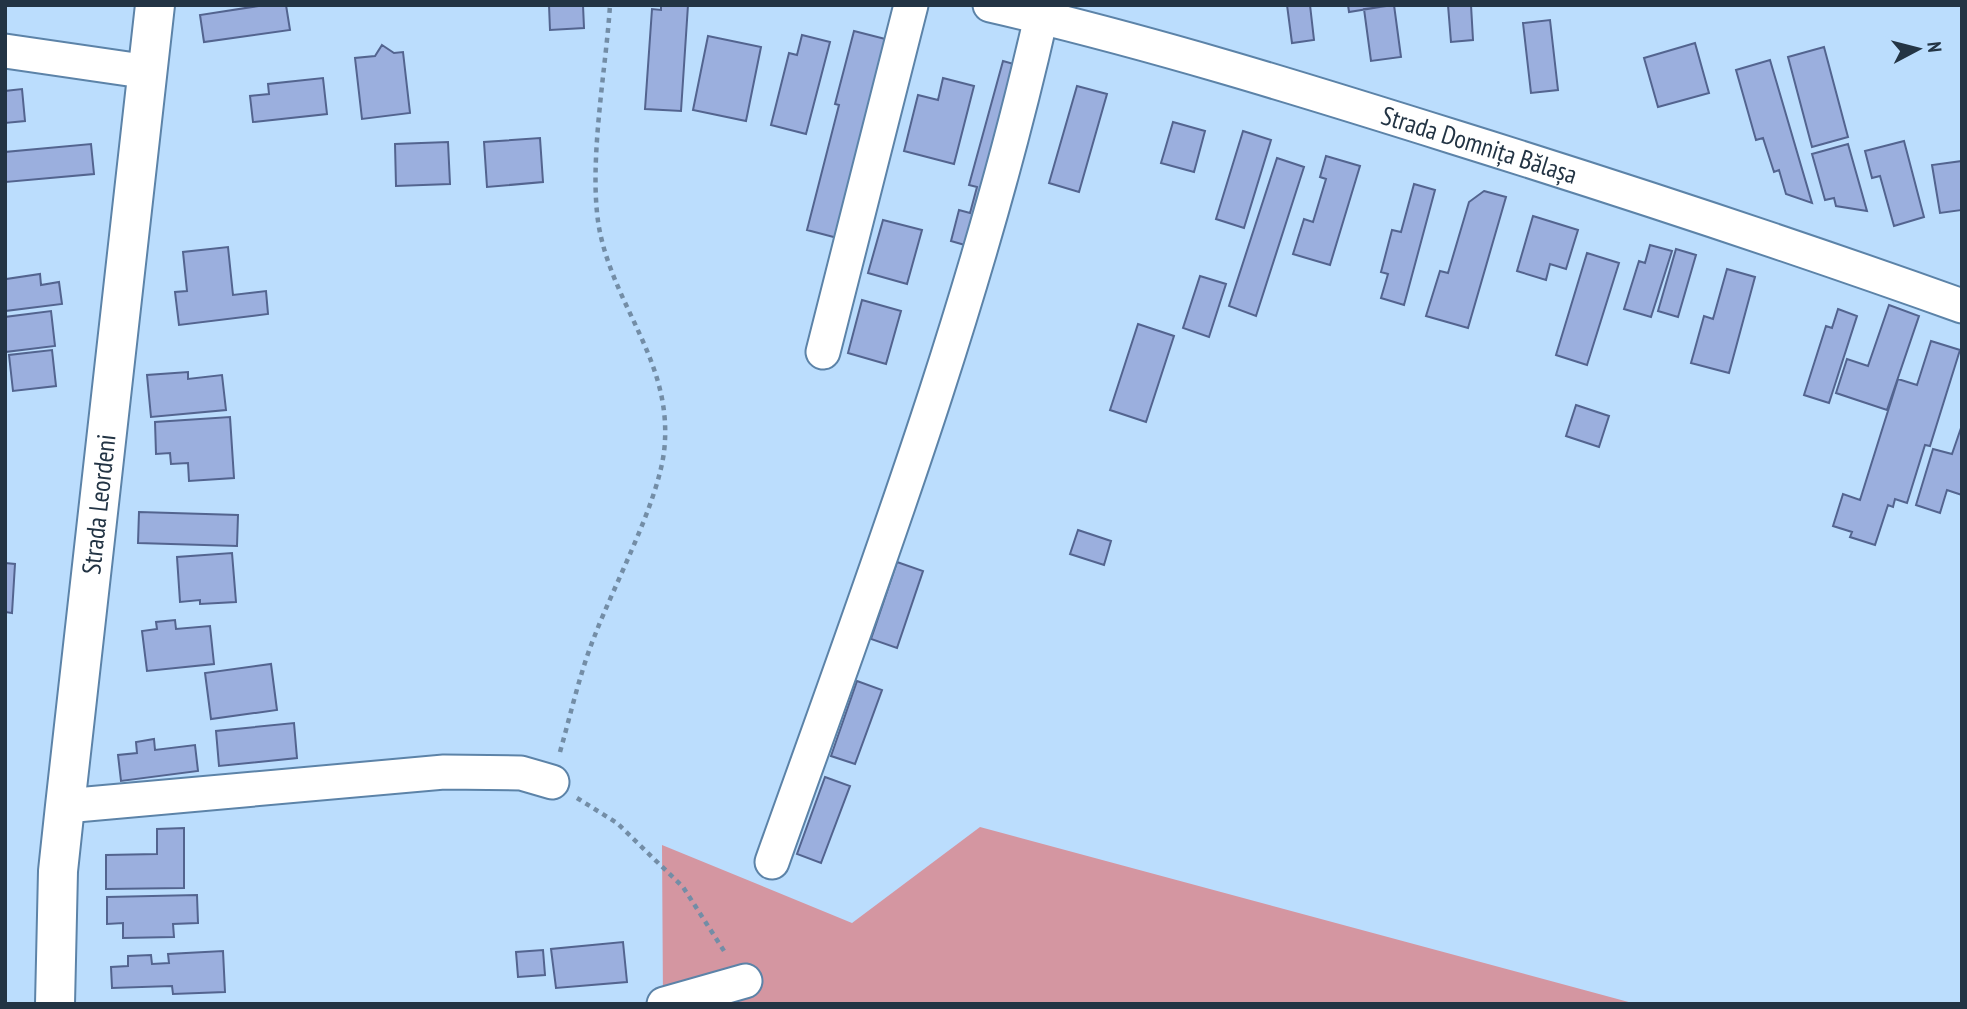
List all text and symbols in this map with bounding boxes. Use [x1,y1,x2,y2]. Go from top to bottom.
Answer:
north arrow [1883,14,1953,84]
text: N [1922,40,1947,53]
street label: Strada Domnița Bălașa [1378,98,1581,191]
street label: Strada Leordeni [74,433,123,576]

